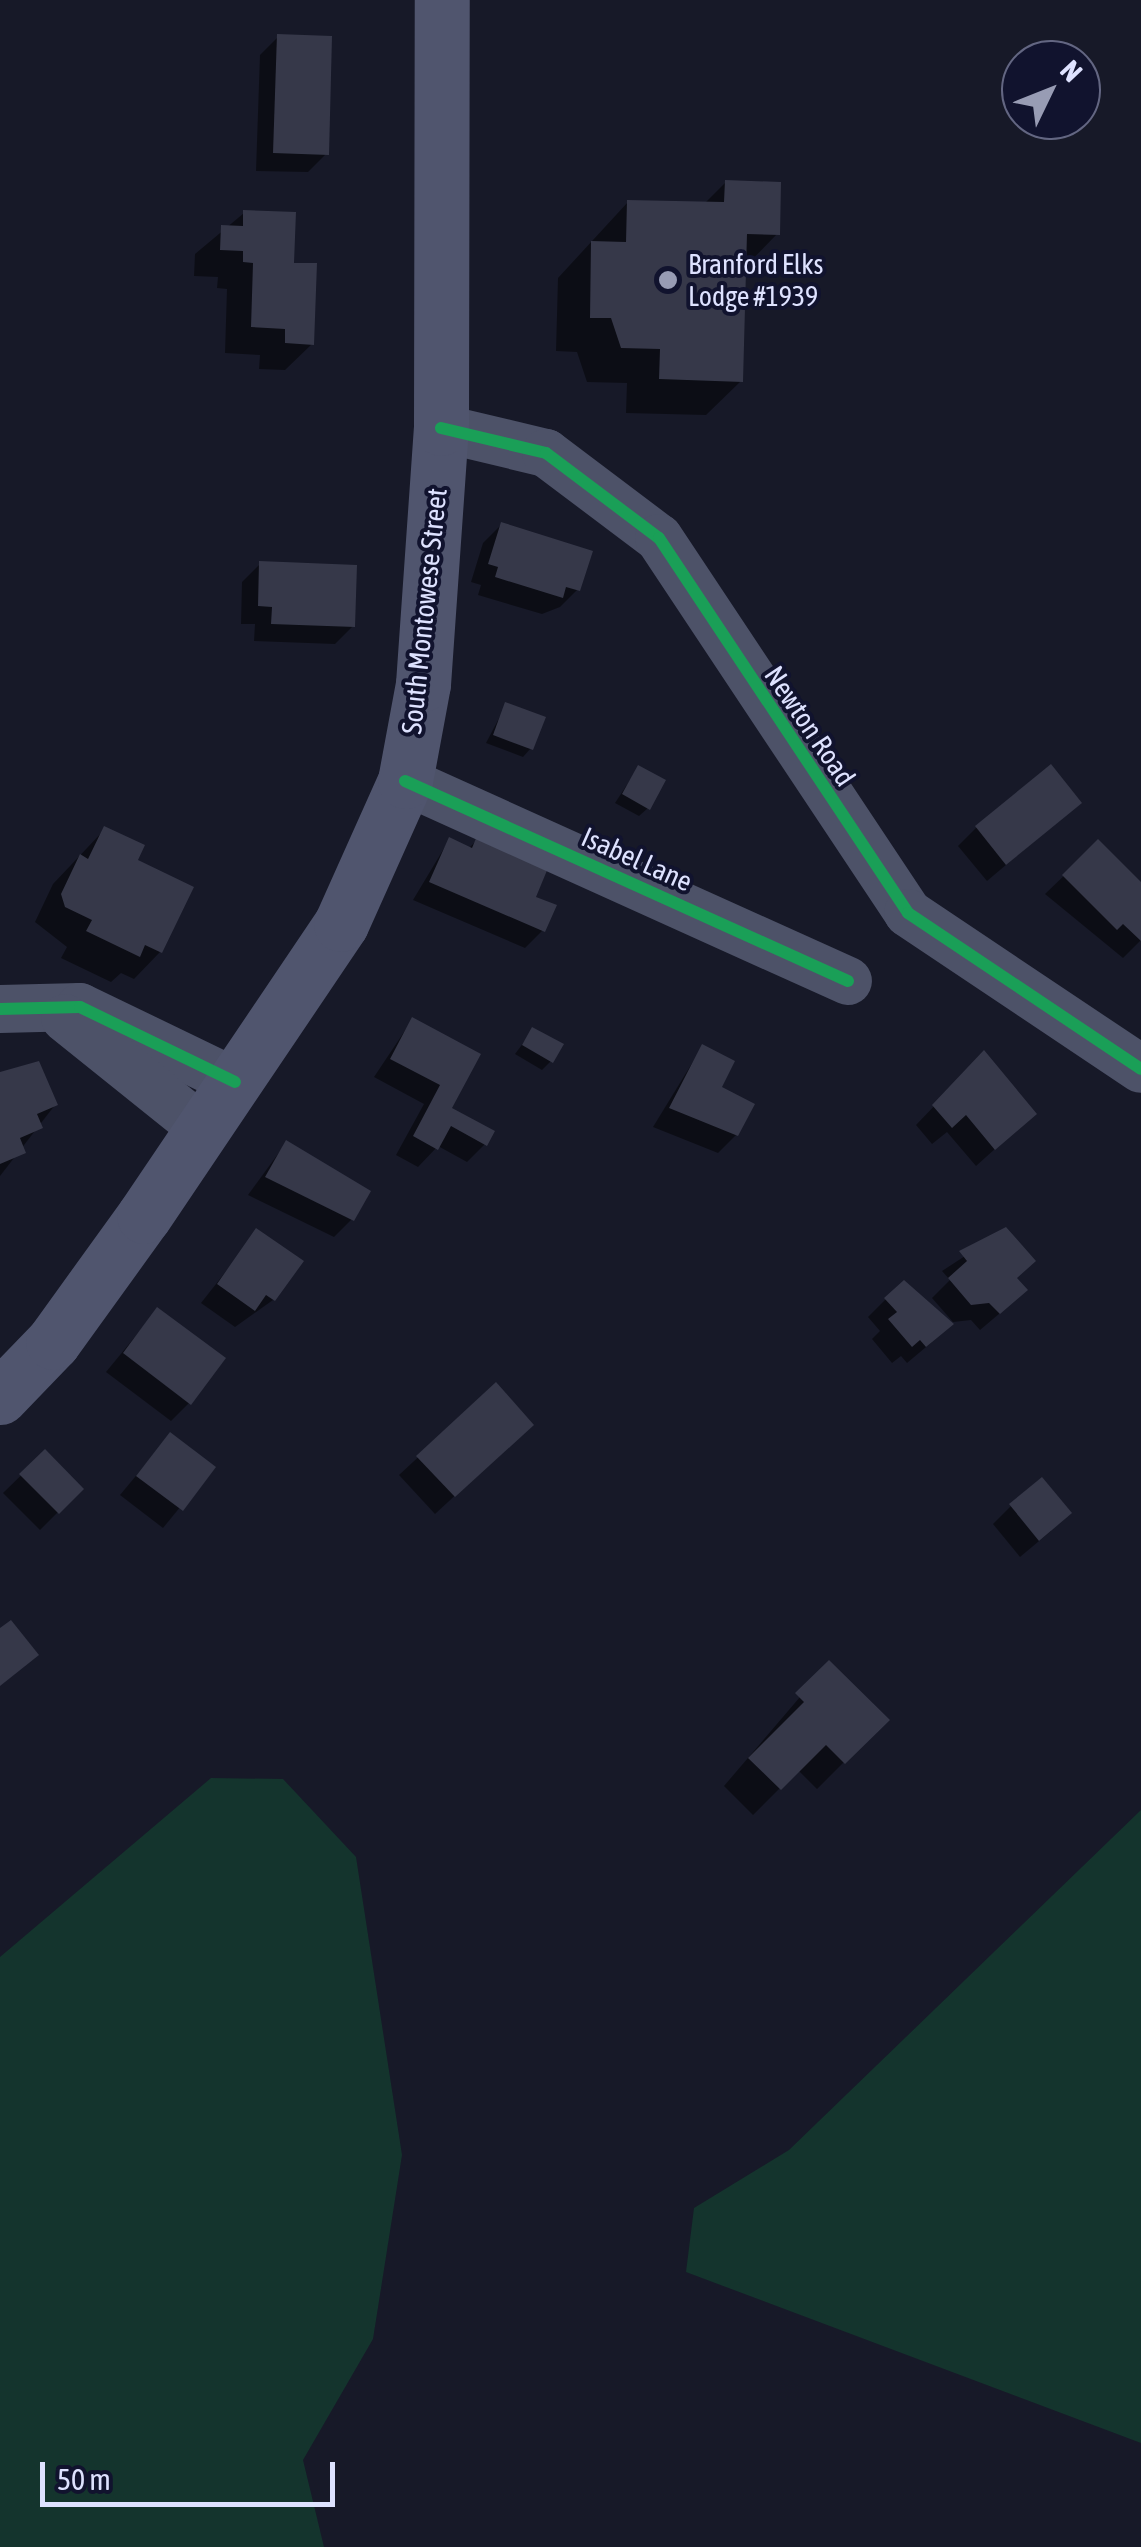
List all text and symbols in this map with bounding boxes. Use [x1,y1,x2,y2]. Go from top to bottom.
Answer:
north arrow [1001,40,1101,140]
text: N [1054,54,1089,88]
place label: Branford Elks Lodge #1939 [688,247,823,313]
marker: Branford Elks Lodge #1939 [657,269,679,291]
street label: South Montowese Street [394,486,454,736]
street label: Newton Road [758,660,862,792]
street label: Isabel Lane [577,820,697,898]
scale bar [45,2442,340,2504]
text: 50 m [57,2462,111,2496]

